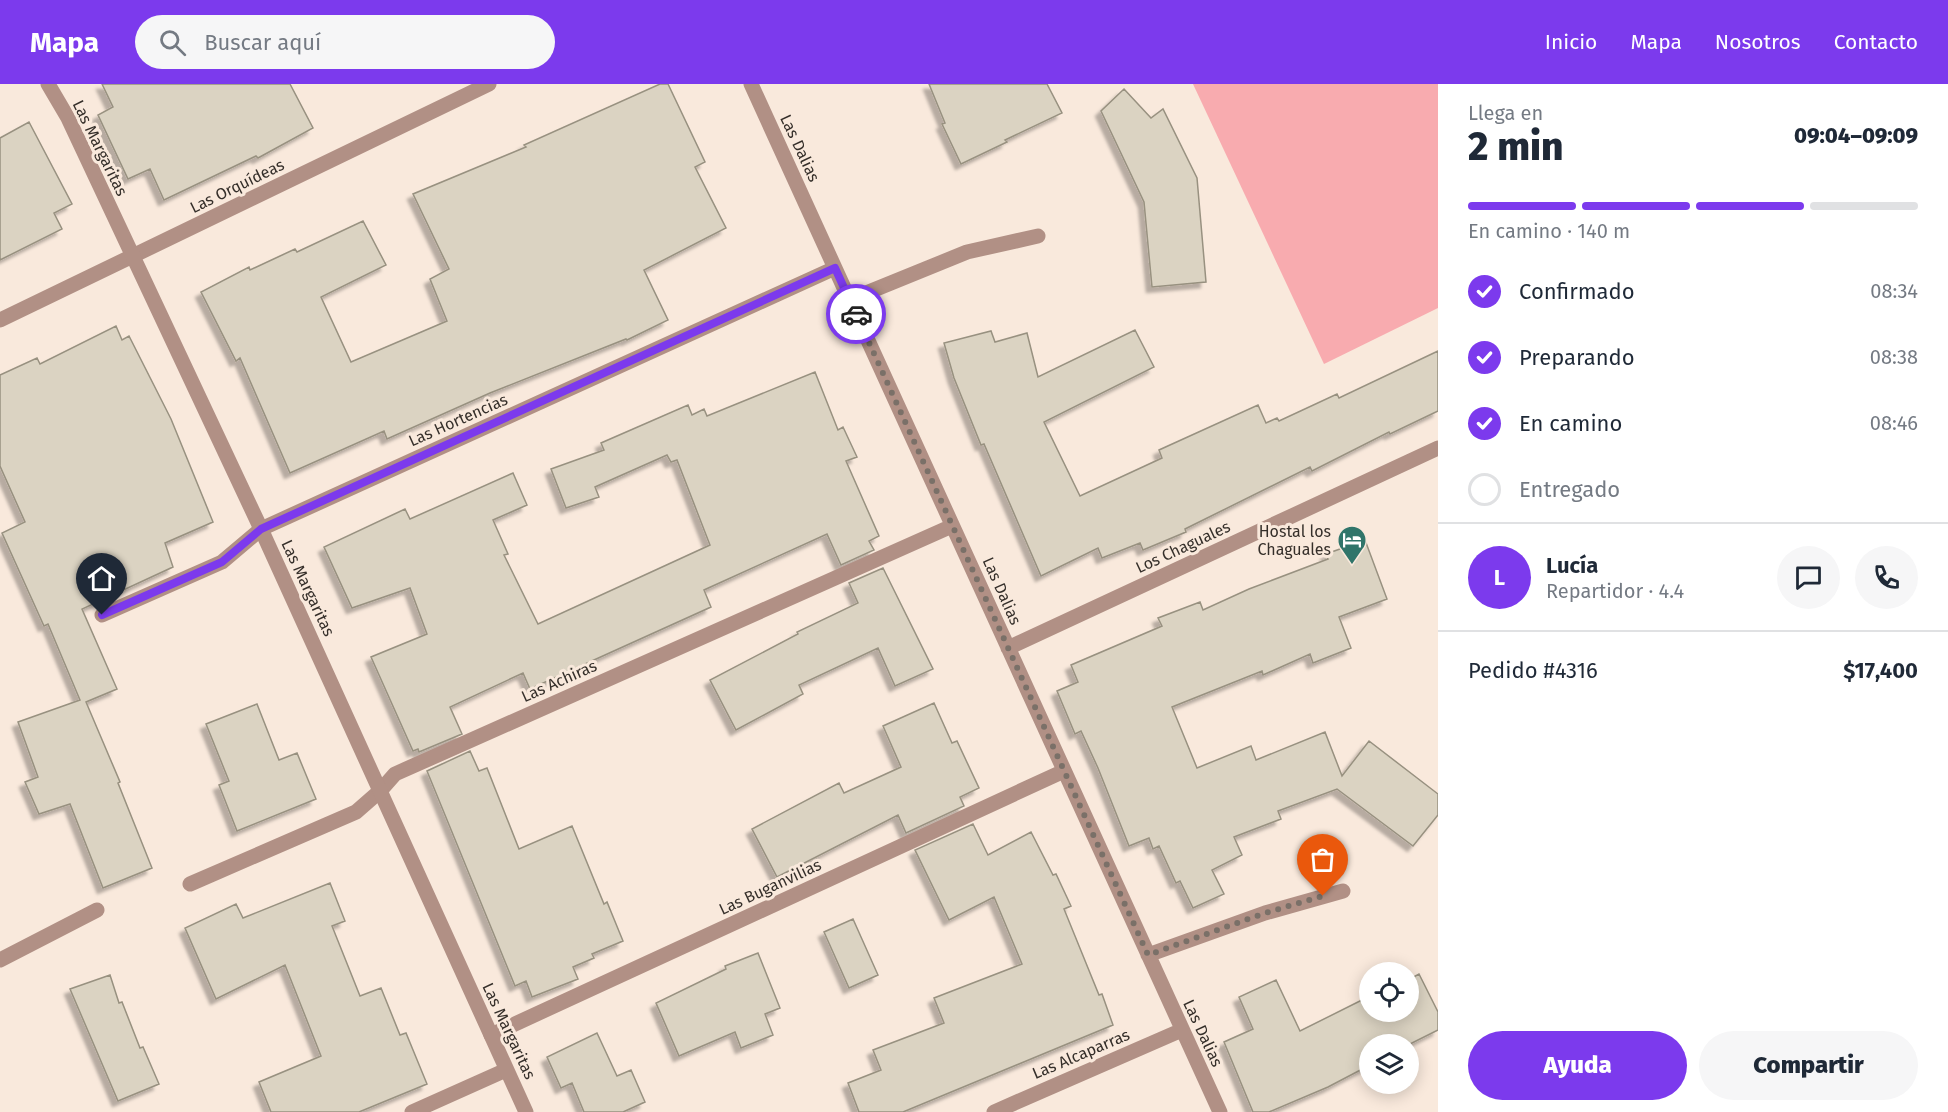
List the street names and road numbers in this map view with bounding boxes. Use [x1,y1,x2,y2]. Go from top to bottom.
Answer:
street label: Las Margaritas [69,97,131,199]
street label: Las Dalias [776,111,824,185]
street label: Las Orquídeas [187,155,287,217]
street label: Las Hortencias [406,390,510,450]
street label: Los Chaguales [1133,517,1233,577]
street label: Las Margaritas [277,537,339,639]
street label: Las Dalias [979,554,1025,628]
street label: Las Achiras [518,656,600,706]
street label: Las Buganvilias [716,855,824,919]
street label: Las Margaritas [478,980,540,1082]
street label: Las Dalias [1179,996,1227,1070]
street label: Las Alcaparras [1029,1025,1133,1083]

